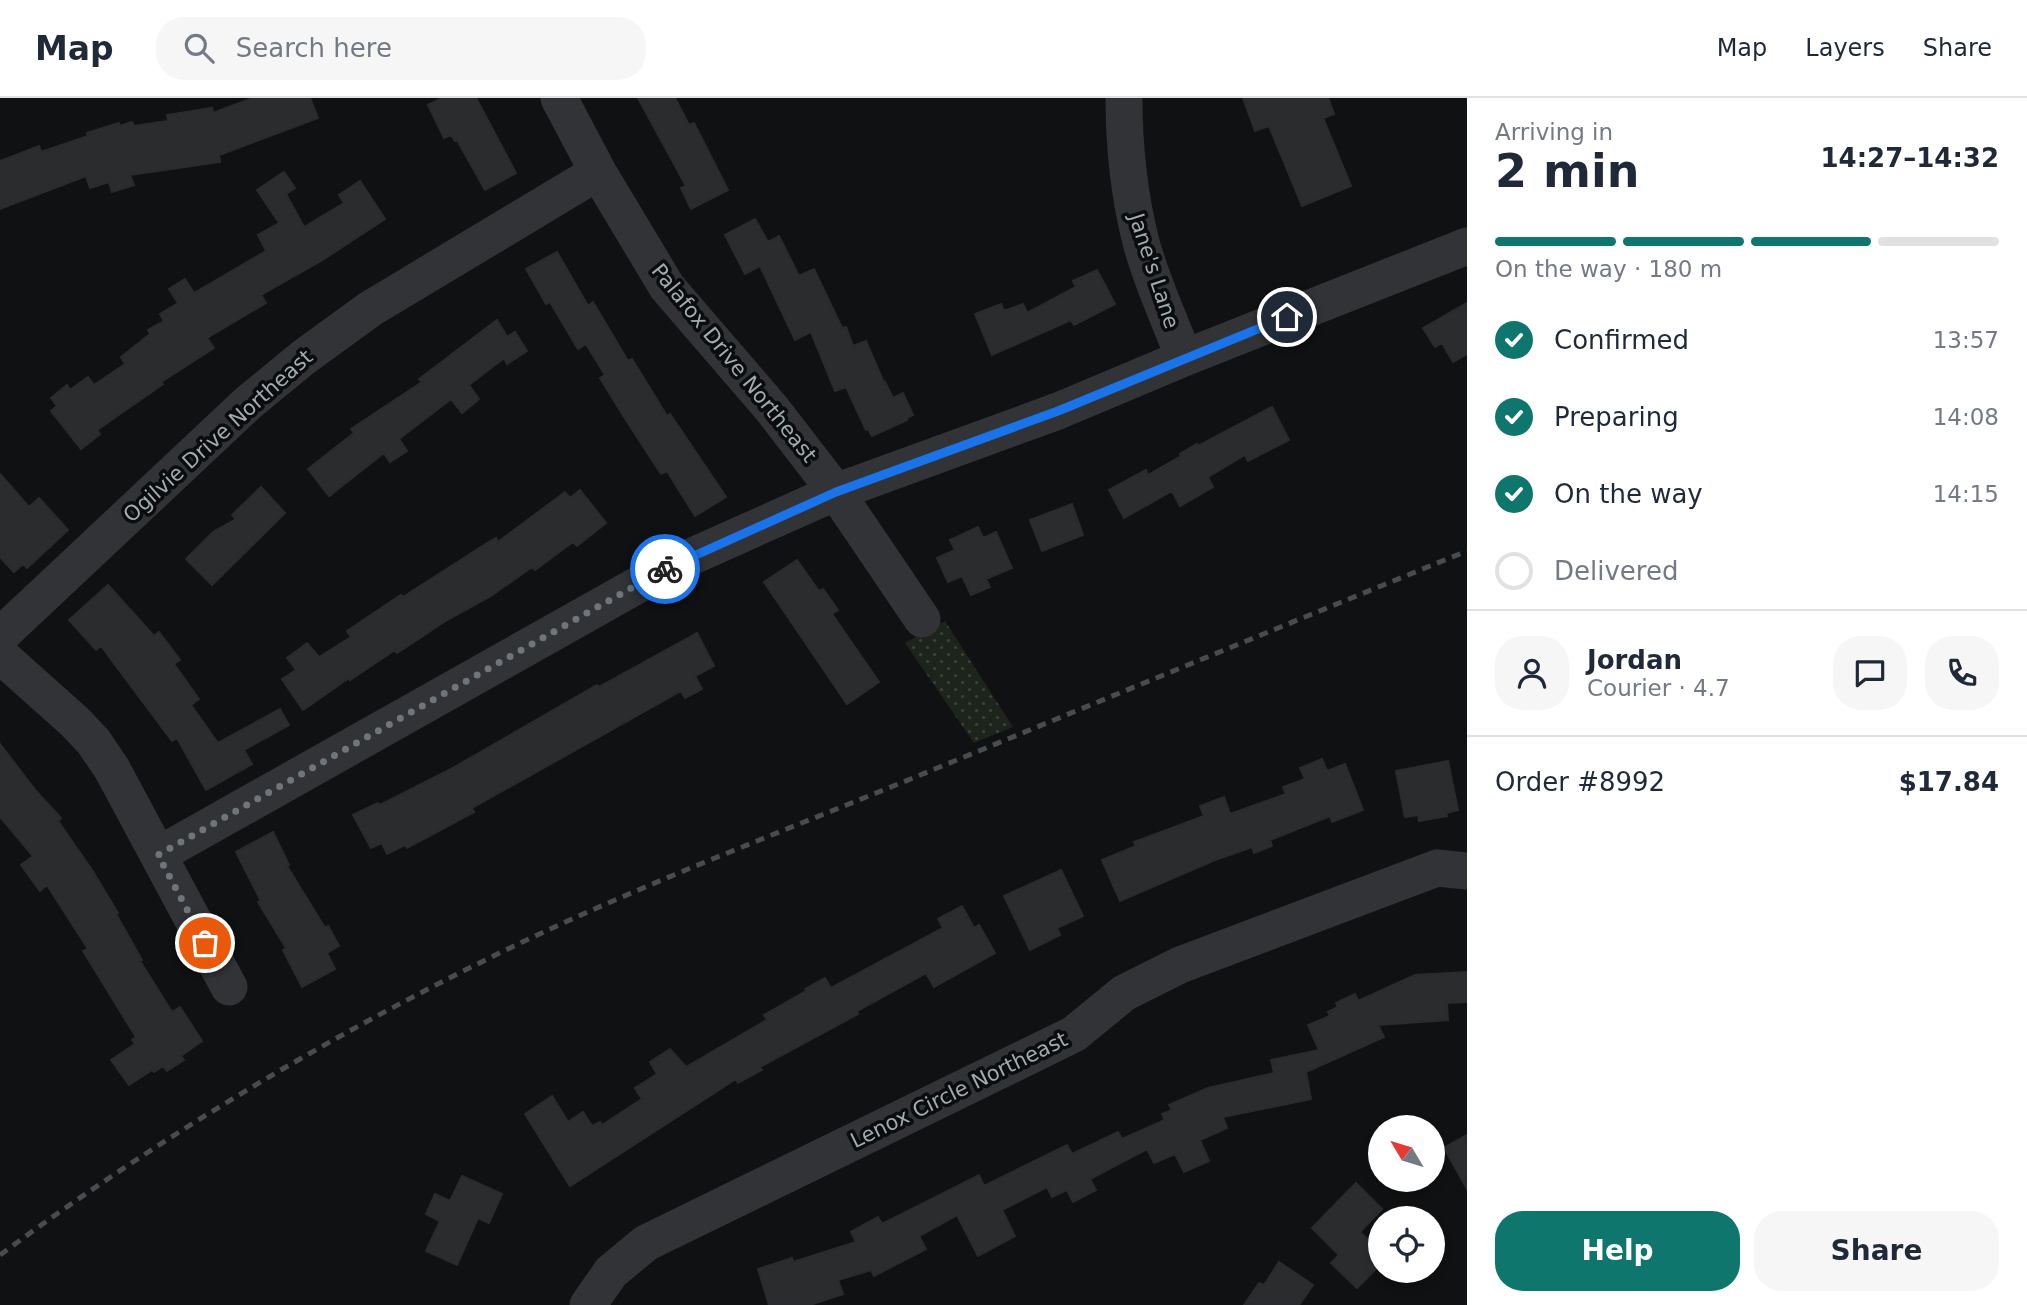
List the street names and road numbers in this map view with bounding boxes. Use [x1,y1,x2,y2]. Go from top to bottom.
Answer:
street label: Jane's Lane [1124,209,1184,332]
street label: Palafox Drive Northeast [647,259,821,467]
street label: Ogilvie Drive Northeast [119,345,317,527]
street label: Lenox Circle Northeast [847,1027,1071,1153]

